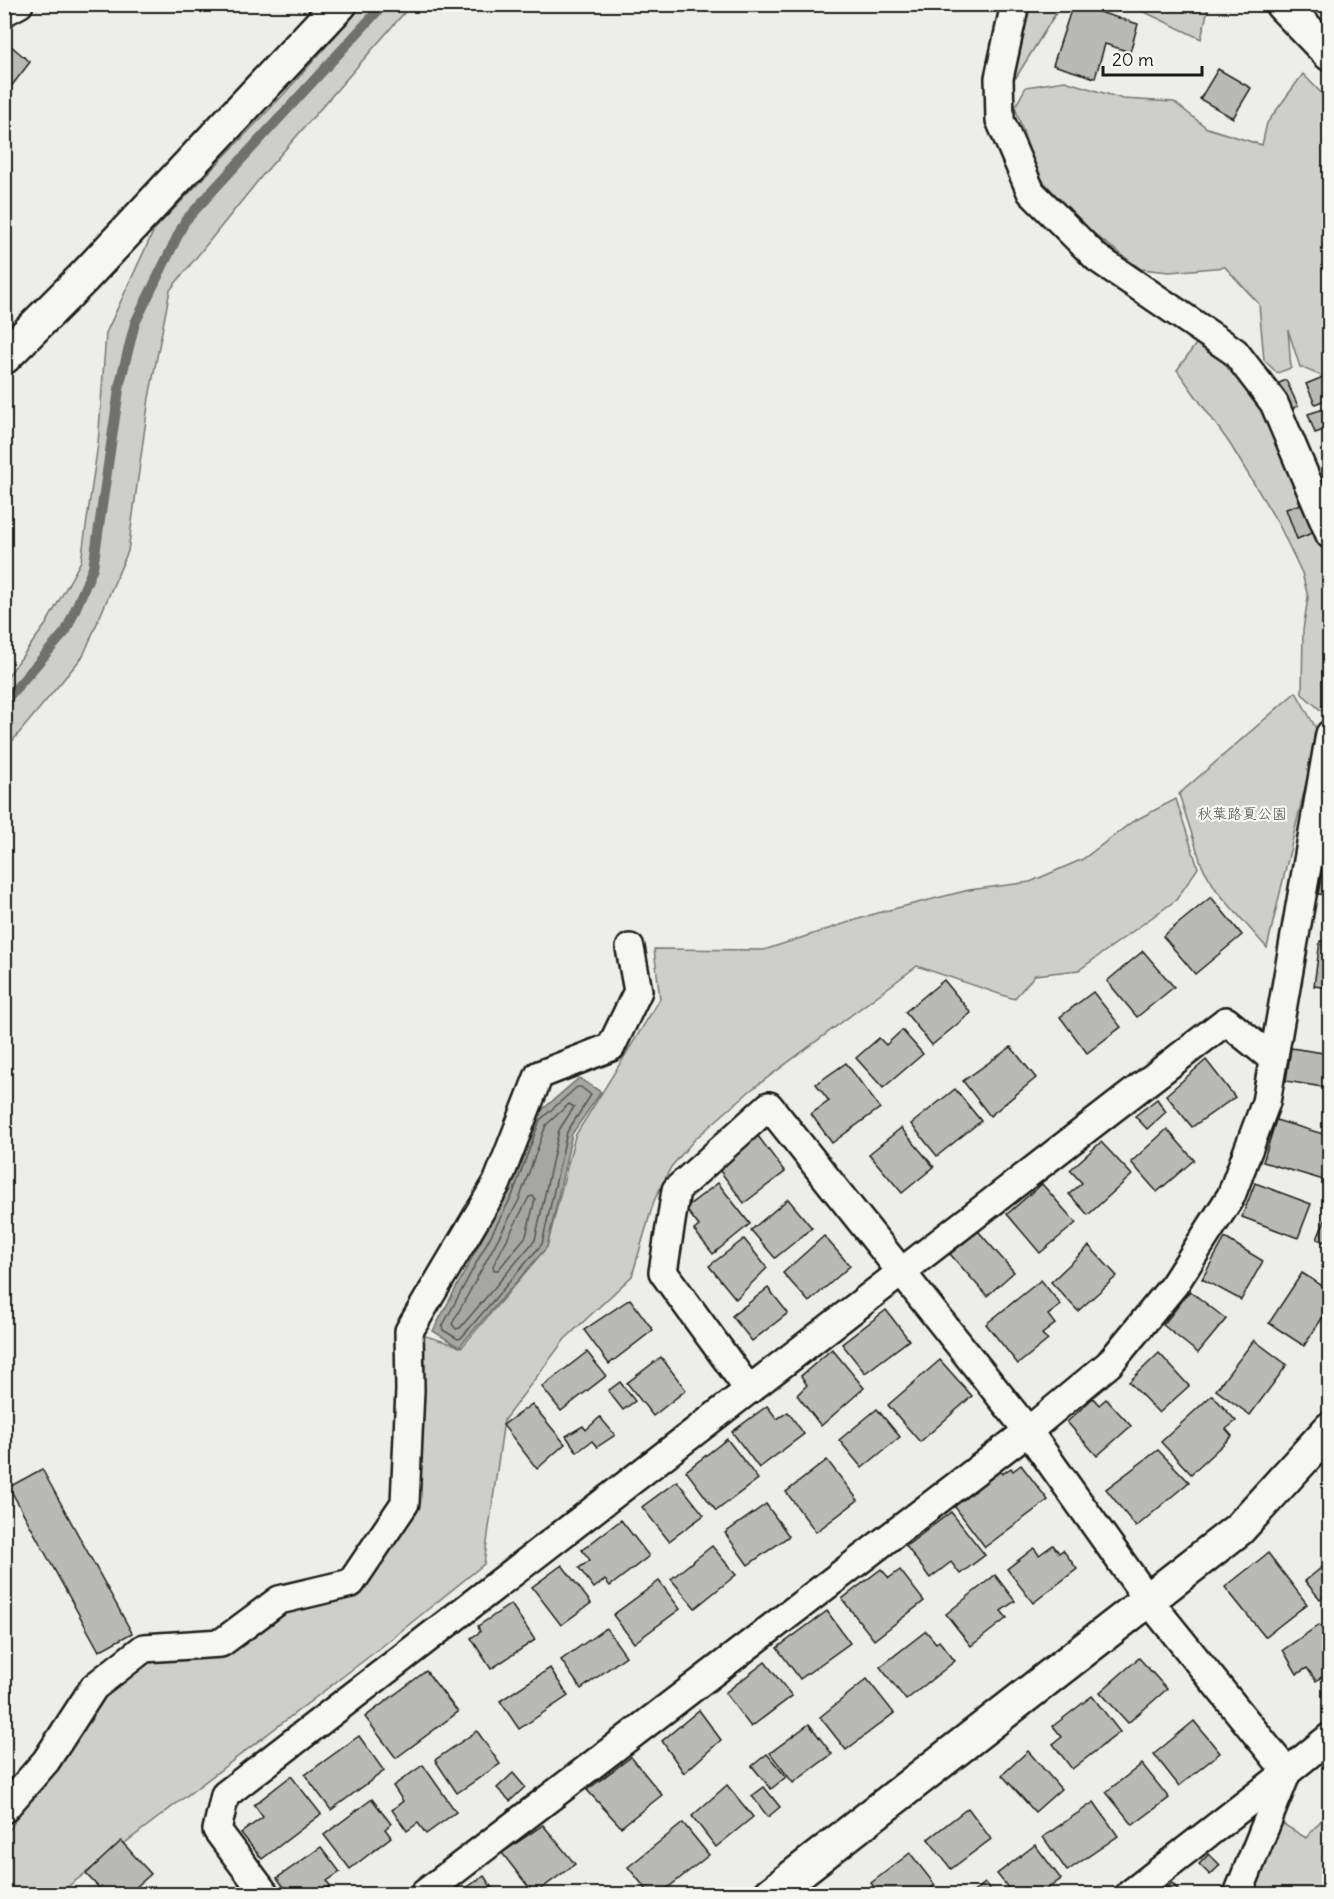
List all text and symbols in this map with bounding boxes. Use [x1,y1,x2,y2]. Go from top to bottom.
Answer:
scale bar [1103,39,1202,77]
text: 20 m [1112,48,1154,71]
park label: 秋葉路夏公園 [1197,804,1287,823]

